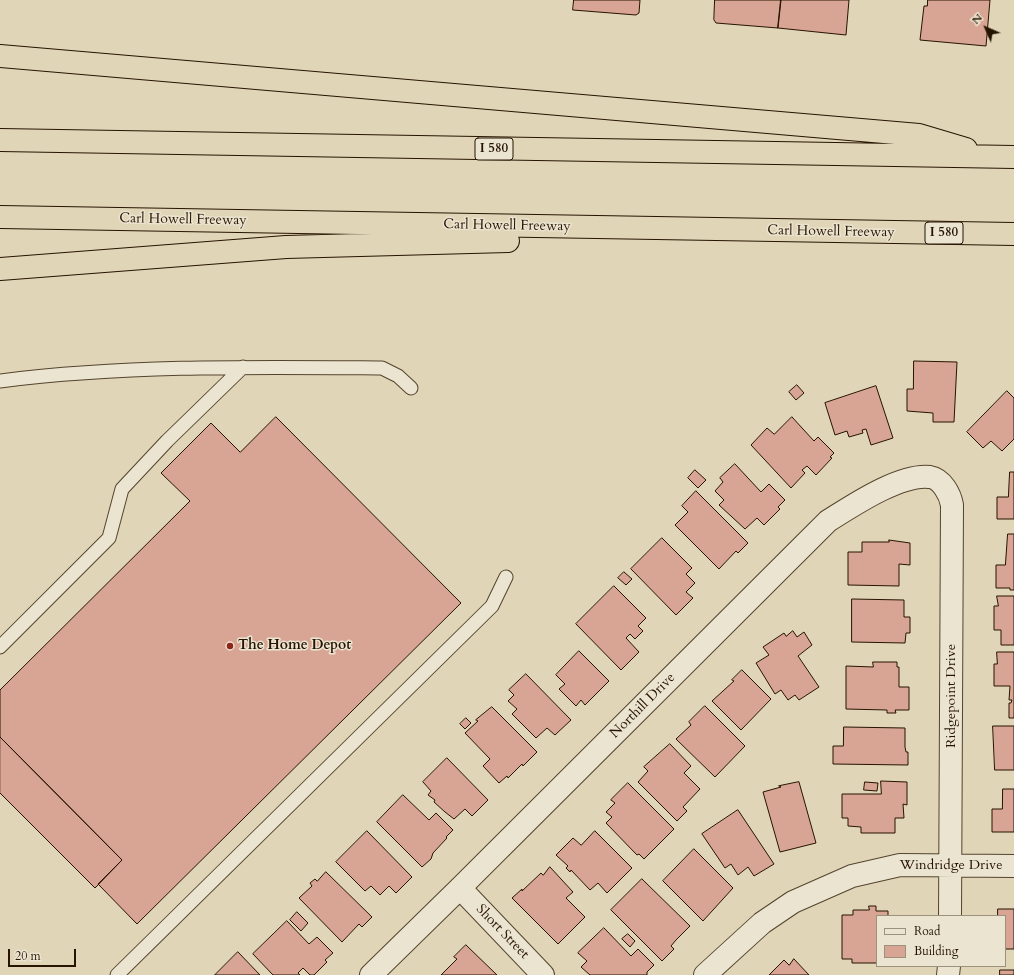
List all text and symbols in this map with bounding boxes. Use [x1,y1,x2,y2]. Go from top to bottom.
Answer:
north arrow [966,8,1006,48]
text: N [968,10,986,28]
road number: I 580 [475,138,513,160]
street label: Carl Howell Freeway [119,210,247,230]
street label: Carl Howell Freeway [443,216,571,236]
street label: Carl Howell Freeway [767,222,895,242]
road number: I 580 [925,222,963,244]
place label: The Home Depot [238,638,351,654]
marker: The Home Depot [225,641,235,651]
street label: Ridgepoint Drive [944,644,960,748]
street label: Northill Drive [607,670,679,742]
street label: Windridge Drive [899,858,1003,874]
street label: Short Street [472,901,532,963]
legend [876,915,1006,967]
text: Road [914,923,940,939]
scale bar [10,941,78,967]
text: Building [914,943,958,959]
text: 20 m [15,948,41,964]

